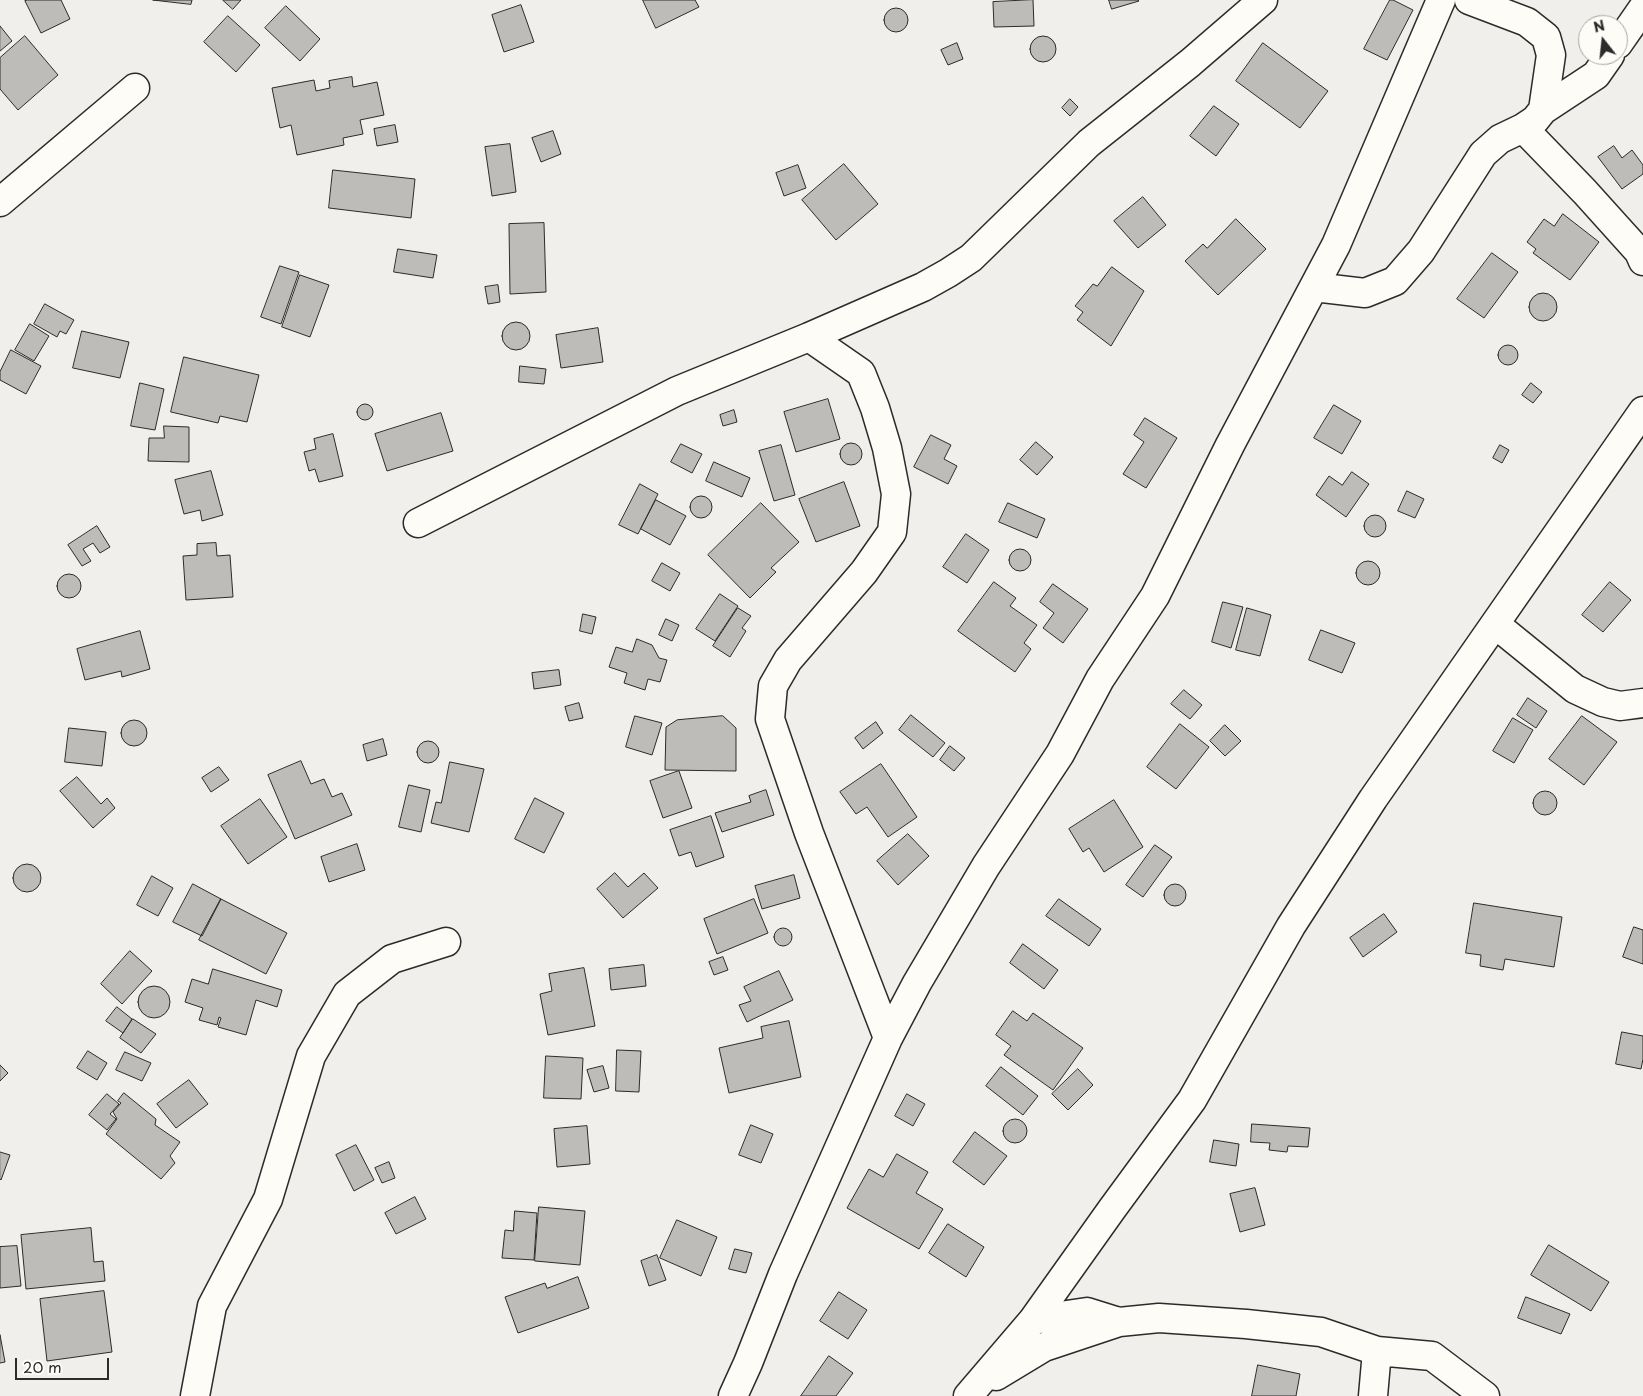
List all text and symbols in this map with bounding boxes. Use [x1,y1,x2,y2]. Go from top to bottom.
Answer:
text: N [1591,14,1607,38]
north arrow [1578,15,1628,65]
scale bar [18,1348,111,1380]
text: 20 m [23,1355,62,1378]

